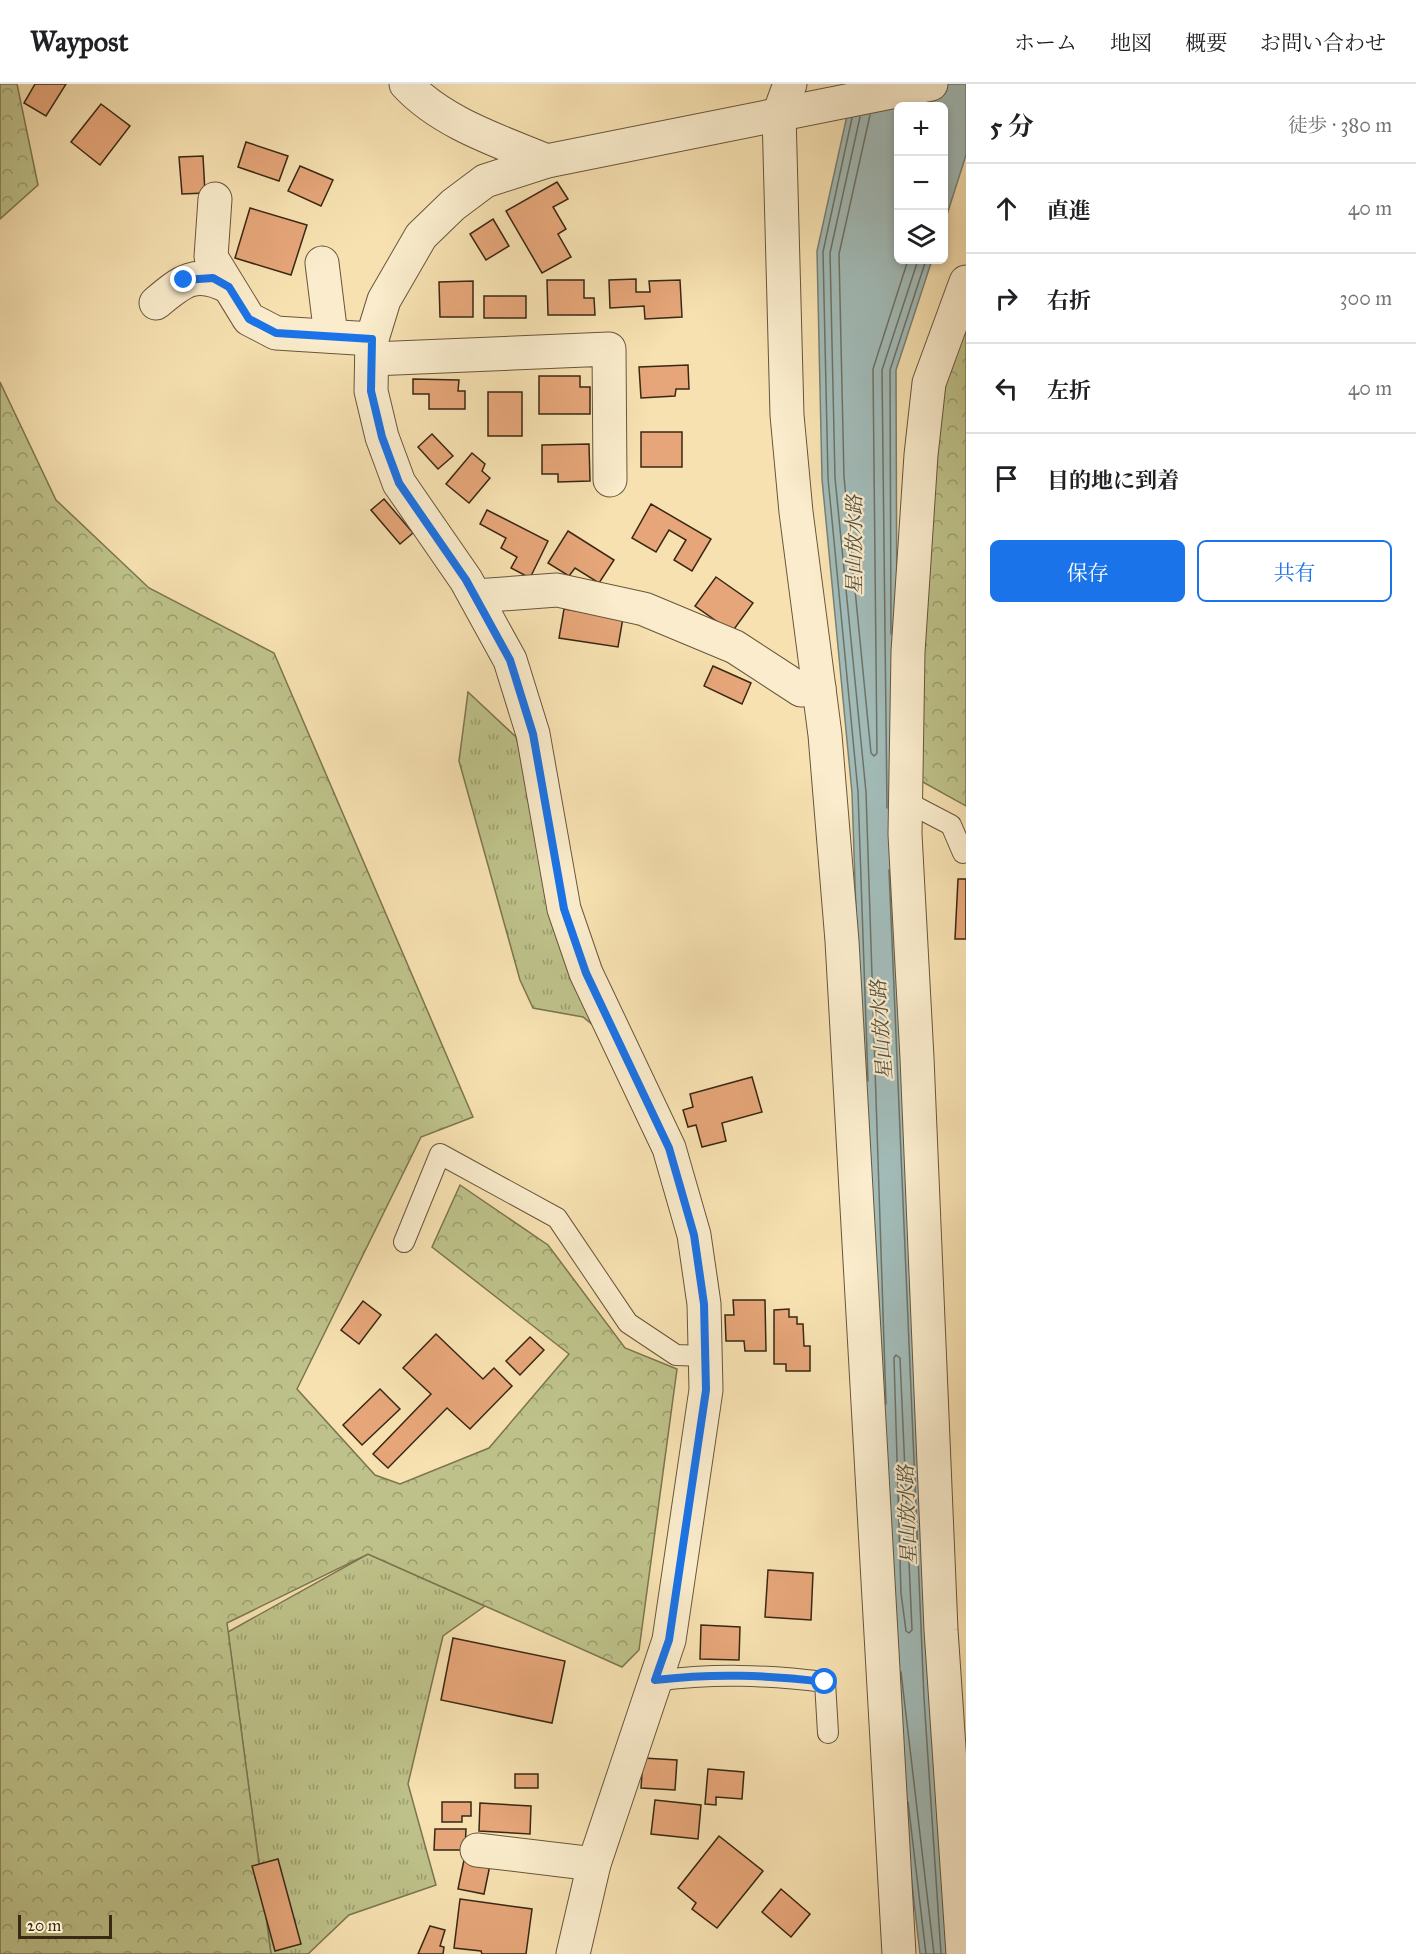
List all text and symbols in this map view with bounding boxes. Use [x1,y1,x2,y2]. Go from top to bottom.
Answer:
text: Waypost [30,24,128,59]
text: ホーム [1014,30,1077,56]
text: 地図 [1110,30,1152,56]
text: 概要 [1185,30,1227,56]
text: お問い合わせ [1260,30,1386,56]
map controls [894,102,948,264]
button: + [894,102,948,156]
text: 5 分 [990,110,1034,142]
text: 徒歩 · 380 m [1288,113,1392,137]
button: − [894,156,948,210]
icon: ahead [990,192,1023,225]
text: 40 m [1348,196,1392,220]
text: 直進 [1047,197,1091,224]
button: layers [894,210,948,264]
route end [170,266,196,292]
icon: right [990,282,1023,315]
text: 300 m [1340,286,1392,310]
text: 右折 [1047,287,1091,314]
icon: left [990,372,1023,405]
text: 40 m [1348,376,1392,400]
text: 左折 [1047,377,1091,404]
icon: arrive [990,462,1023,495]
text: 目的地に到着 [1047,467,1179,494]
water label: 星山放水路 [842,493,866,595]
button: 保存 [990,540,1185,602]
button: 共有 [1197,540,1392,602]
water label: 星山放水路 [865,977,896,1081]
water label: 星山放水路 [893,1463,921,1565]
route start [811,1668,837,1694]
scale bar [18,1912,112,1940]
text: 20 m [27,1916,61,1935]

